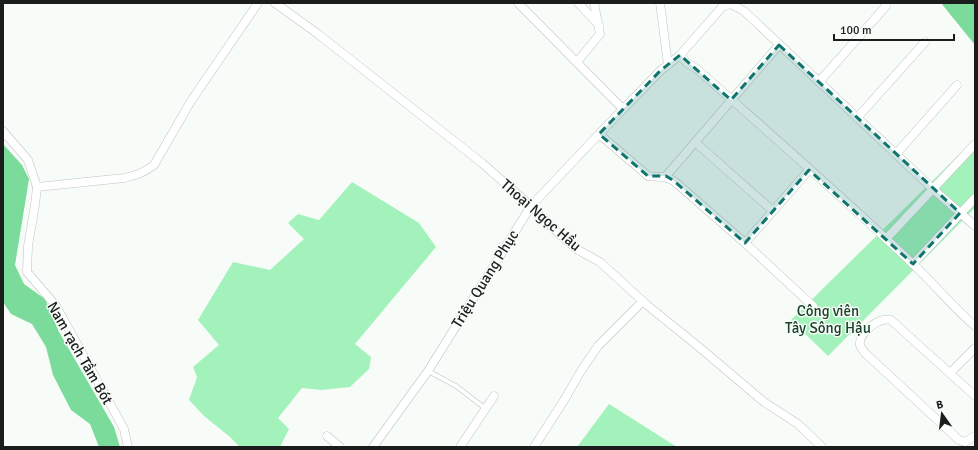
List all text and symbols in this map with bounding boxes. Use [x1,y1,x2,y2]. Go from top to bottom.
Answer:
scale bar [834,16,954,42]
text: 100 m [840,23,872,38]
street label: Thoại Ngọc Hầu [497,175,585,255]
street label: Triệu Quang Phục [448,227,522,331]
street label: Nam rạch Tầm Bót [43,298,117,408]
park label: Công viên Tây Sông Hậu [785,302,871,337]
north arrow [922,394,962,434]
text: B [935,398,945,412]

